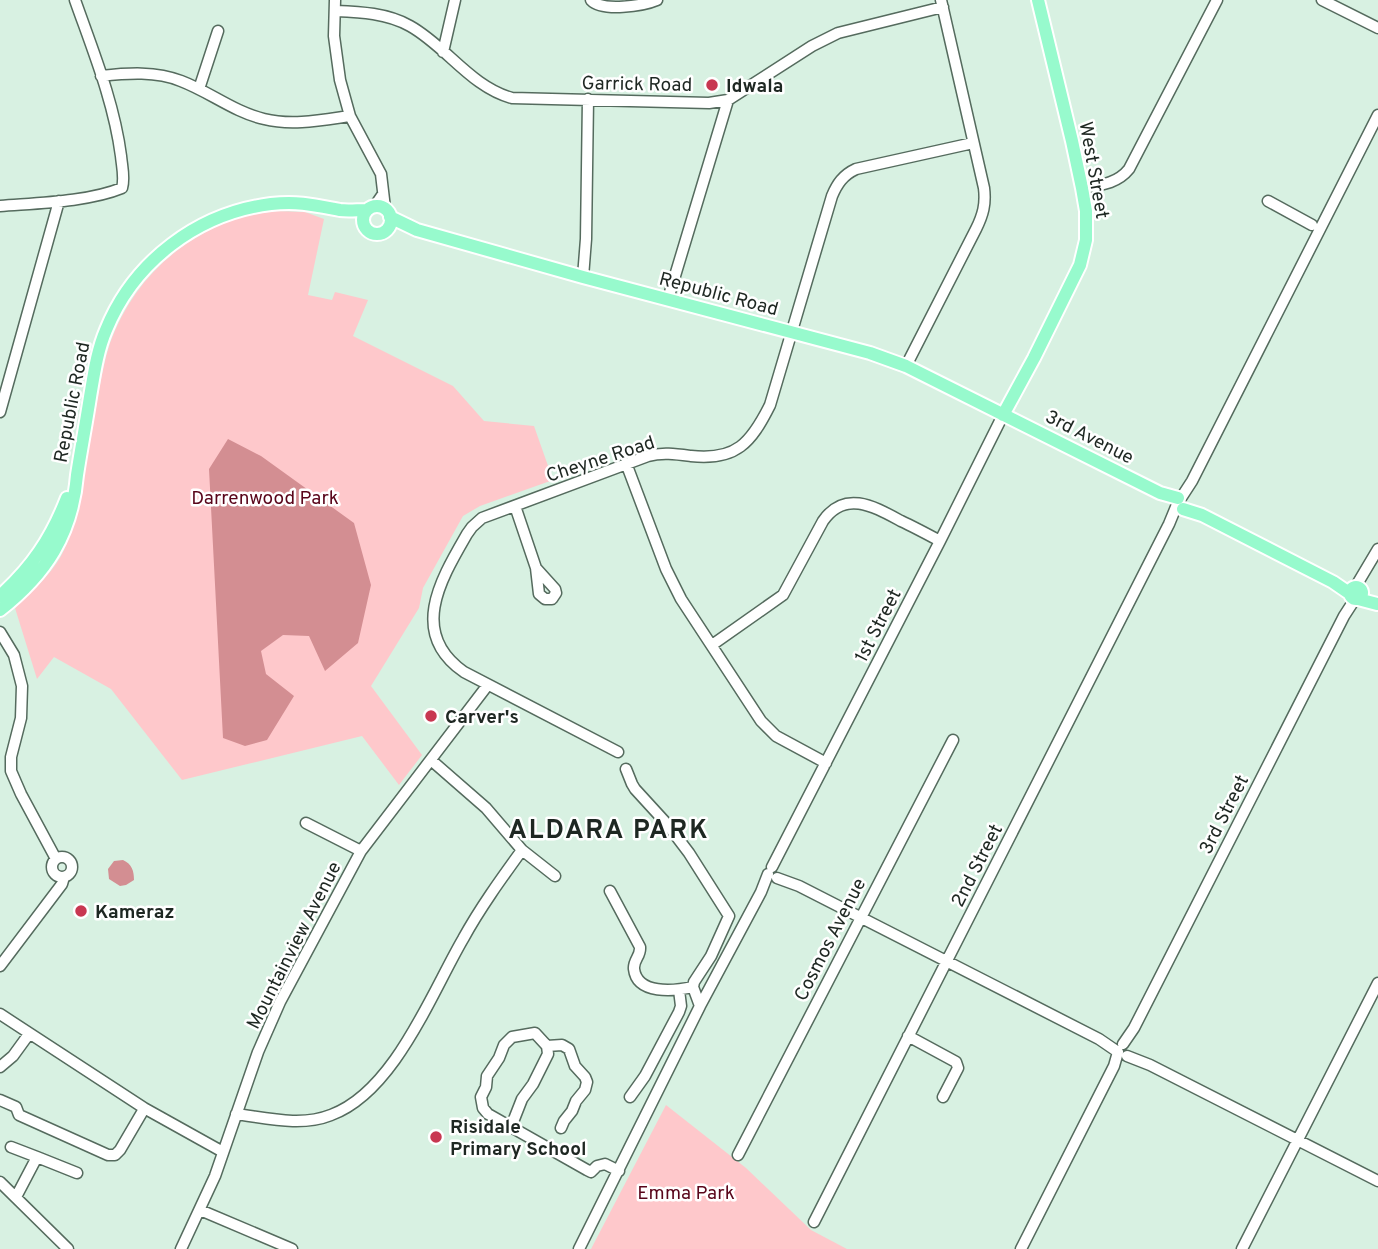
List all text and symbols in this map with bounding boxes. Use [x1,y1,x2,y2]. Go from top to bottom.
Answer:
street label: Garrick Road [581,72,693,98]
place label: Idwala [726,75,783,99]
marker: Idwala [704,77,720,93]
street label: West Street [1073,120,1113,221]
street label: Republic Road [656,267,781,322]
street label: Republic Road [50,340,96,465]
street label: 3rd Avenue [1041,405,1137,470]
street label: Cheyne Road [543,431,658,489]
park label: Darrenwood Park [191,487,339,511]
street label: 1st Street [850,585,907,667]
place label: Carver's [445,706,519,730]
marker: Carver's [423,708,439,724]
street label: 3rd Street [1195,771,1255,859]
district label: ALDARA PARK [508,815,710,848]
street label: 2nd Street [947,820,1009,911]
street label: Mountainview Avenue [242,858,347,1034]
street label: Cosmos Avenue [790,874,872,1005]
place label: Kameraz [95,901,175,925]
marker: Kameraz [73,903,89,919]
place label: Risidale Primary School [450,1116,586,1162]
marker: Risidale Primary School [428,1129,444,1145]
park label: Emma Park [637,1182,735,1206]

